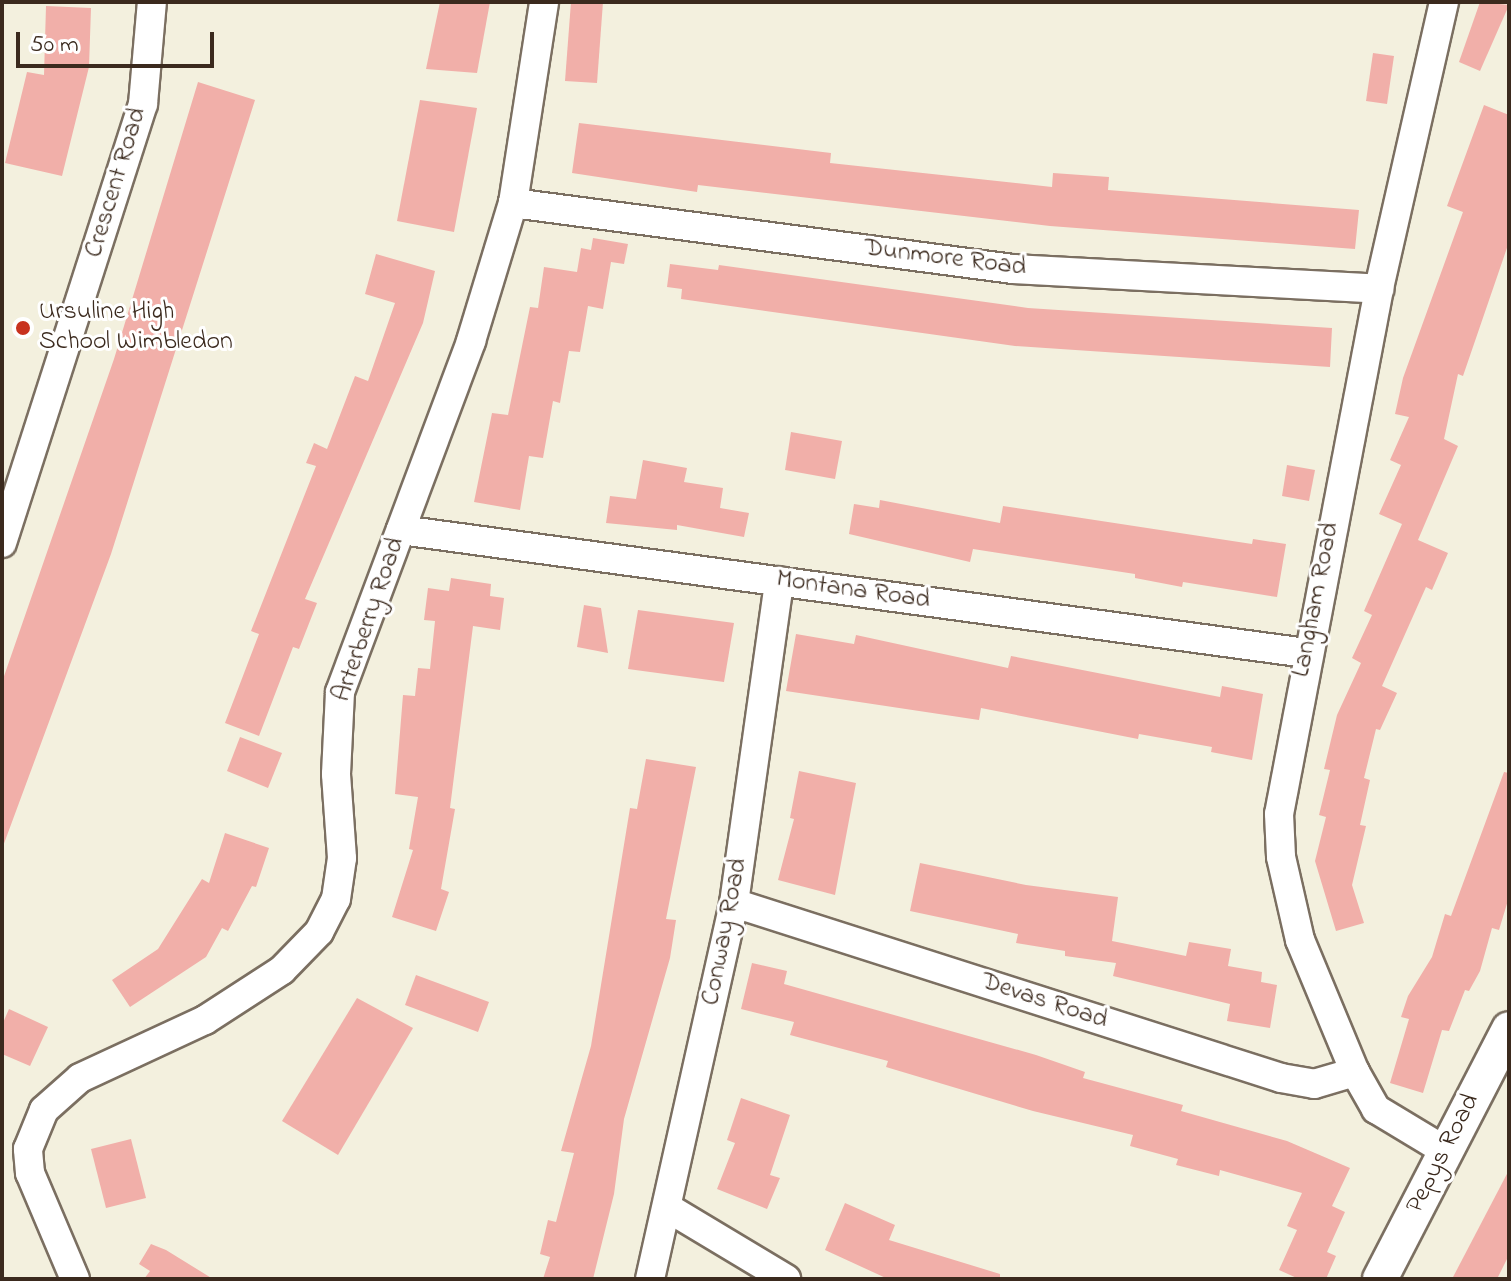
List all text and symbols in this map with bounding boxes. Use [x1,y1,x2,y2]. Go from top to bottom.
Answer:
scale bar [20,16,218,66]
text: 50 m [30,28,79,63]
street label: Crescent Road [79,104,155,262]
street label: Dunmore Road [862,234,1028,284]
place label: Ursuline High School Wimbledon [39,297,233,358]
marker: Ursuline High School Wimbledon [14,319,32,337]
street label: Langham Road [1287,520,1347,680]
street label: Arterberry Road [327,534,413,706]
street label: Montana Road [774,565,932,617]
street label: Conway Road [696,856,756,1008]
street label: Devas Road [977,967,1111,1037]
street label: Pepys Road [1401,1089,1487,1219]

